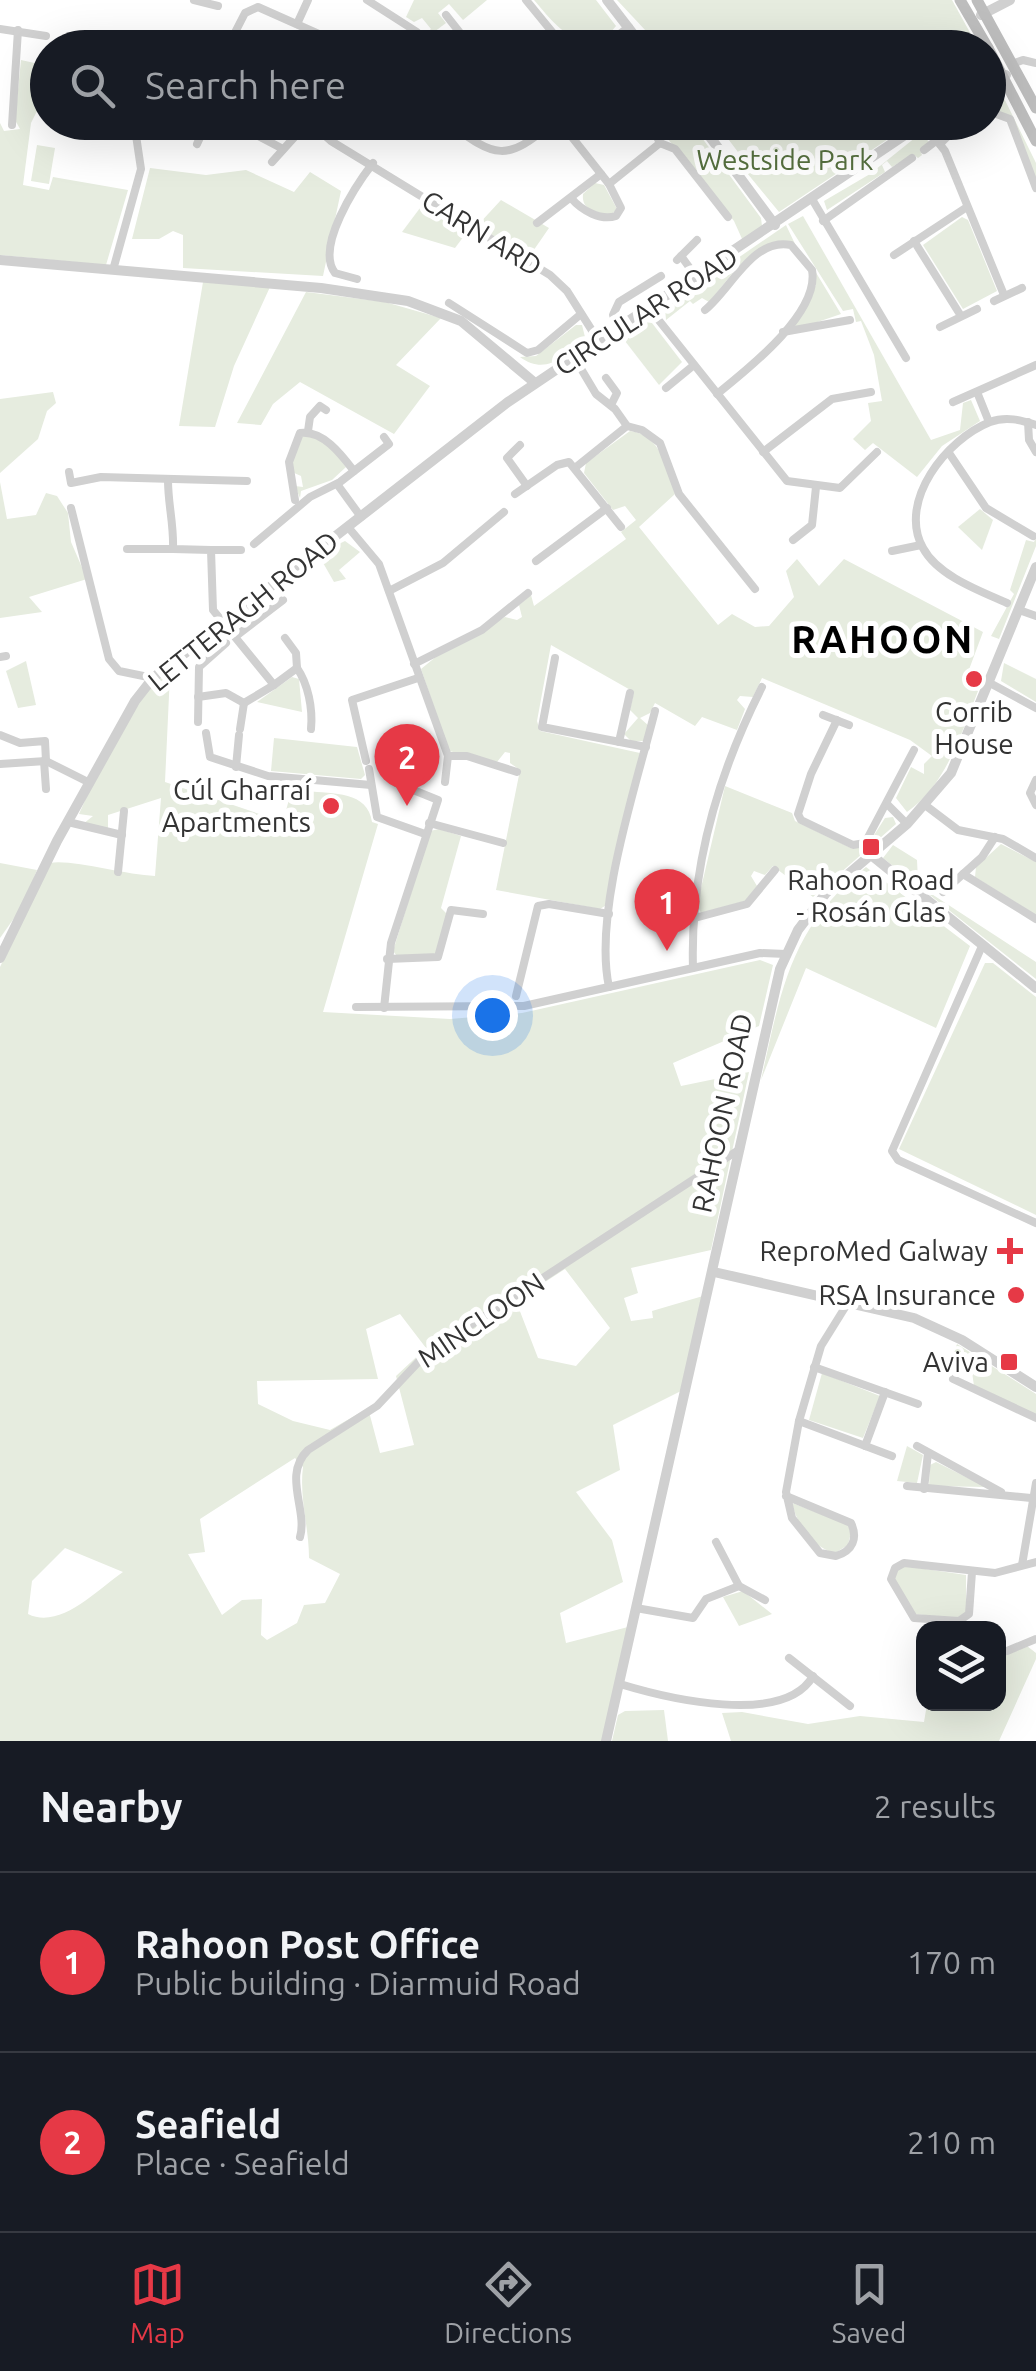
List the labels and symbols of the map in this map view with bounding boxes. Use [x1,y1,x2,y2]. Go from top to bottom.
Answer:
park label: Westside Park [697,144,873,175]
street label: CARN ARD [417,184,548,282]
street label: CIRCULAR ROAD [548,240,743,381]
street label: LETTERAGH ROAD [142,525,344,697]
district label: RAHOON [791,618,975,660]
marker: Corrib House [963,668,985,690]
place label: Corrib House [934,696,1014,759]
pin: 2 [374,724,440,806]
place label: Cúl Gharraí Apartments [162,774,312,837]
marker: Cúl Gharraí Apartments [320,795,342,817]
marker: Rahoon Road - Rosán Glas [860,836,882,858]
place label: Rahoon Road - Rosán Glas [787,864,955,927]
pin: 1 [634,868,700,951]
your location [467,990,518,1041]
street label: RAHOON ROAD [685,1011,758,1215]
place label: ReproMed Galway [759,1235,988,1266]
marker: ReproMed Galway [997,1238,1023,1264]
street label: MINCLOON [412,1266,550,1373]
place label: RSA Insurance [819,1279,996,1310]
marker: RSA Insurance [1005,1284,1027,1306]
place label: Aviva [923,1346,989,1377]
marker: Aviva [998,1351,1020,1373]

